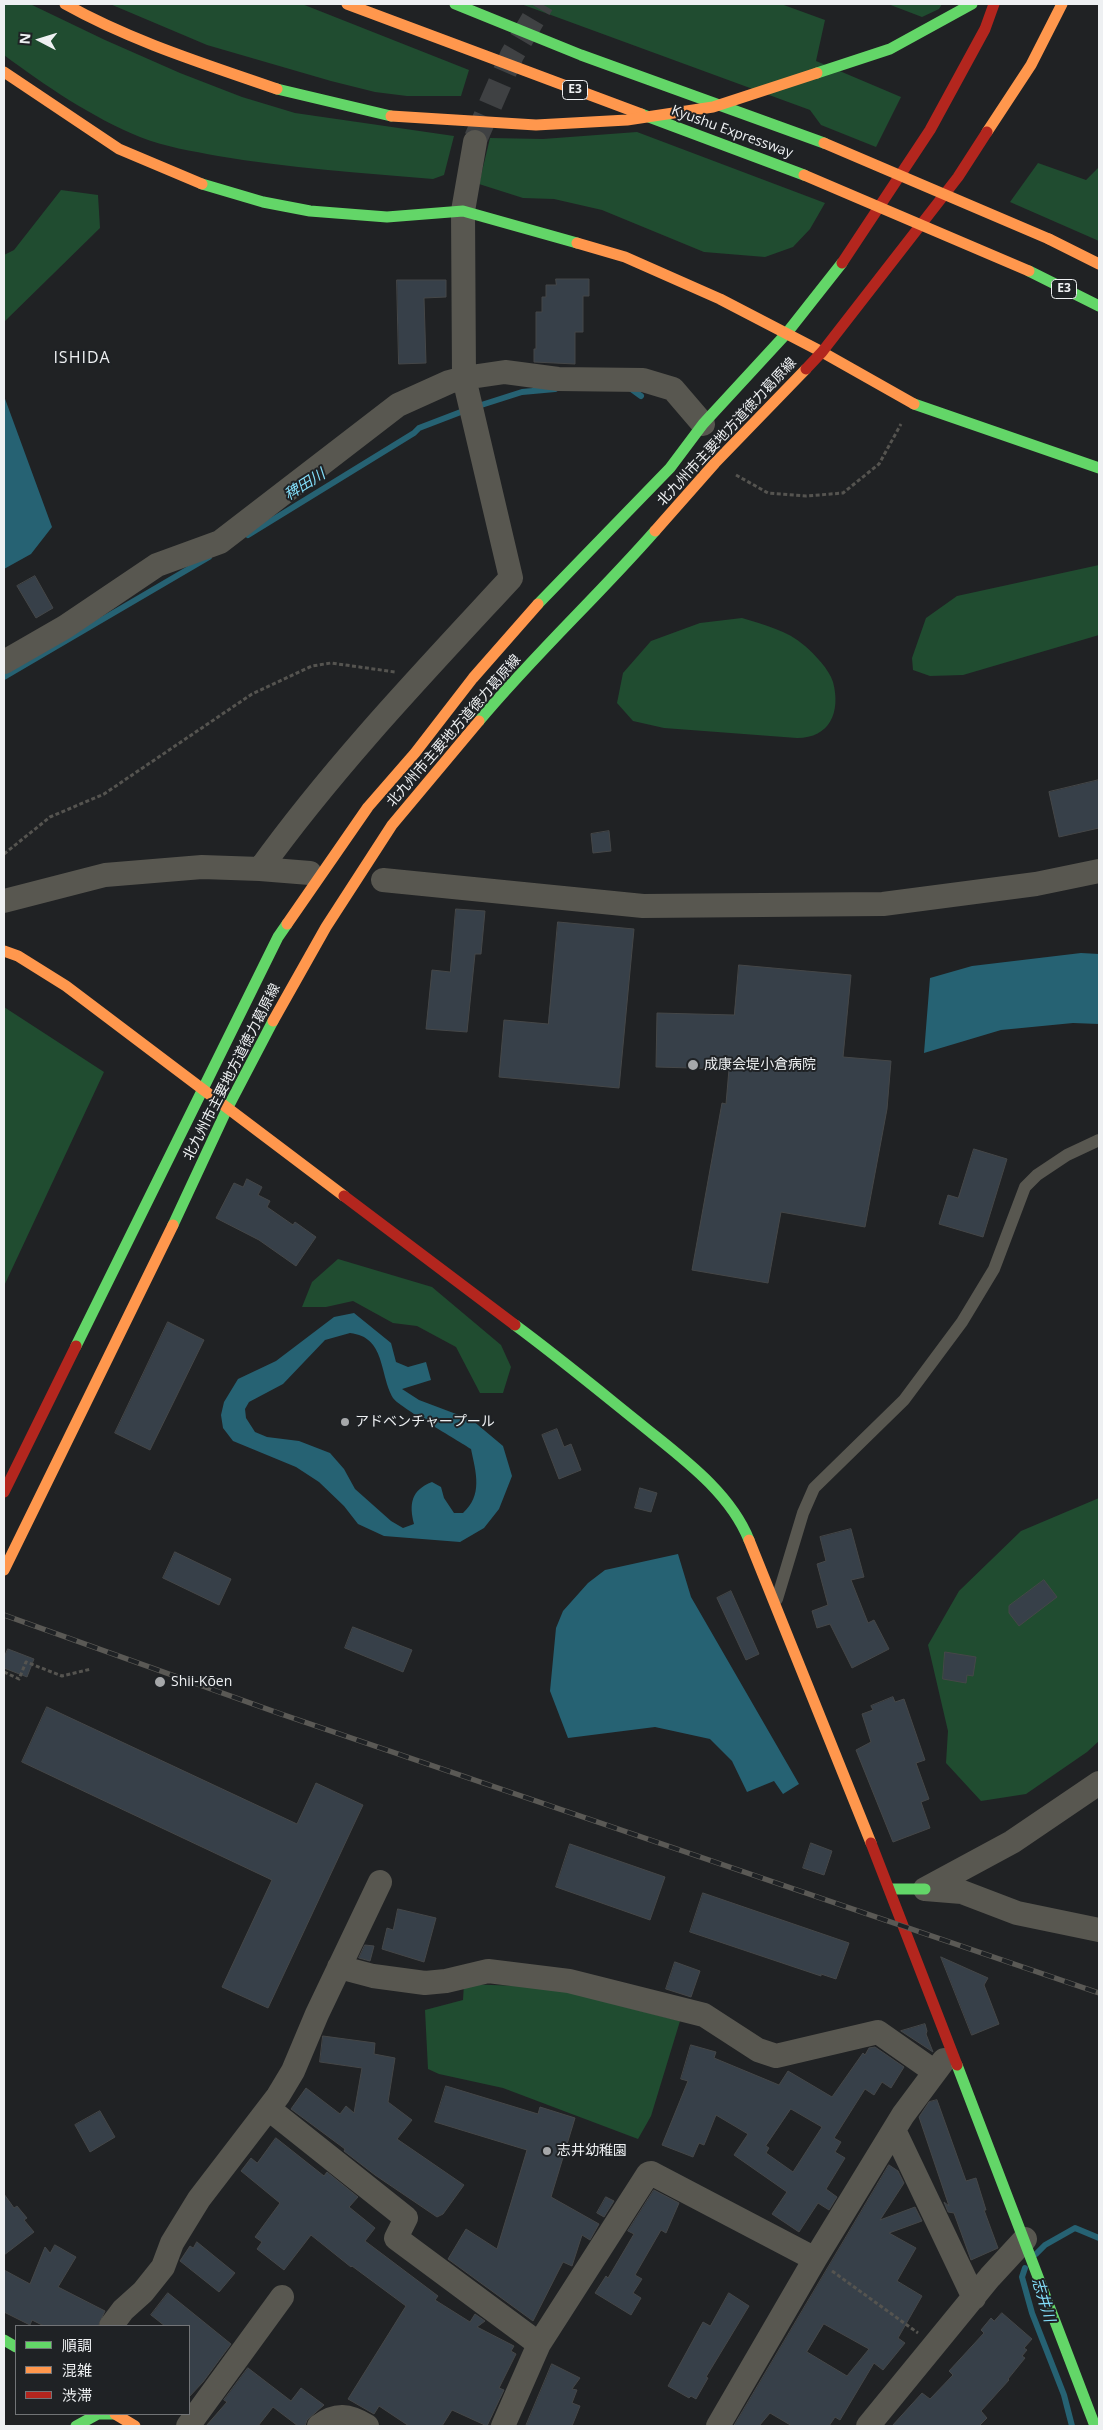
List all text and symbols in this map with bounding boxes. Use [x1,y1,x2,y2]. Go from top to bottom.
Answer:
north arrow [15,15,65,65]
text: N [15,32,35,45]
road number: E3 [562,80,588,100]
street label: Kyushu Expressway [669,102,795,162]
road number: E3 [1052,280,1076,298]
district label: ISHIDA [53,348,111,368]
street label: 北九州市主要地方道徳力葛原線 [654,355,800,509]
water label: 稗田川 [281,465,329,505]
street label: 北九州市主要地方道徳力葛原線 [383,652,525,810]
street label: 北九州市主要地方道徳力葛原線 [180,981,284,1163]
place label: 成康会堤小倉病院 [704,1057,816,1073]
marker: 成康会堤小倉病院 [686,1058,700,1072]
place label: アドベンチャープール [355,1414,495,1430]
marker: アドベンチャープール [339,1416,351,1428]
place label: Shii-Kōen [171,1674,232,1690]
marker: Shii-Kōen [153,1675,167,1689]
place label: 志井幼稚園 [557,2143,627,2159]
marker: 志井幼稚園 [541,2145,553,2157]
water label: 志井川 [1028,2276,1058,2324]
legend [15,2325,190,2415]
text: 順調 [62,2335,92,2355]
text: 混雑 [62,2360,92,2380]
text: 渋滞 [62,2385,92,2405]

